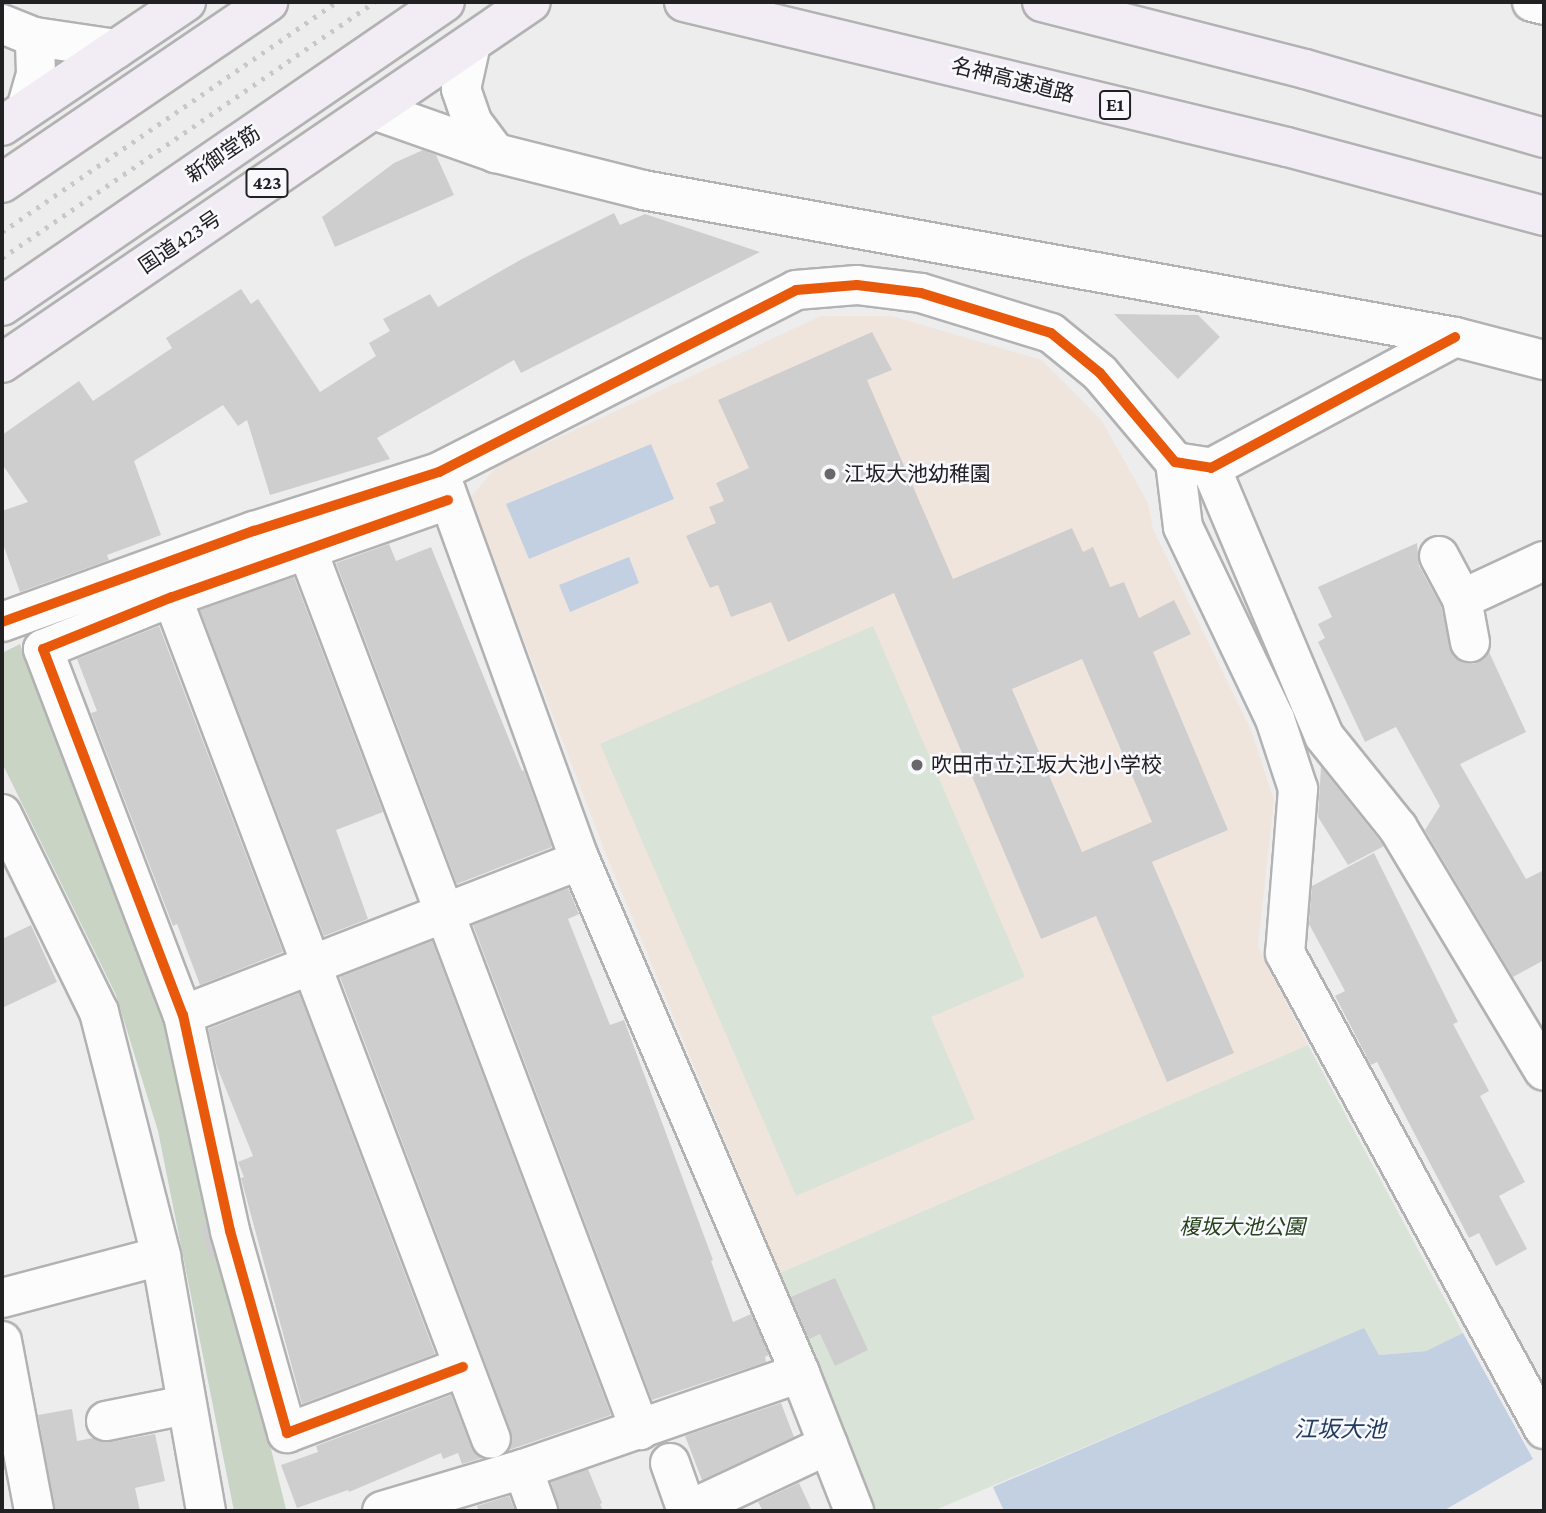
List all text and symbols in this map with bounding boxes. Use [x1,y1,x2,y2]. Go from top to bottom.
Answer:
street label: 名神高速道路 [949,53,1077,107]
road number: E1 [1098,90,1132,120]
street label: 新御堂筋 [181,120,265,188]
road number: 423 [244,168,290,198]
street label: 国道423号 [134,205,226,279]
place label: 江坂大池幼稚園 [844,461,991,487]
marker: 江坂大池幼稚園 [822,466,838,482]
place label: 吹田市立江坂大池小学校 [931,752,1162,778]
marker: 吹田市立江坂大池小学校 [909,757,925,773]
park label: 榎坂大池公園 [1179,1214,1305,1240]
water label: 江坂大池 [1294,1415,1386,1443]

